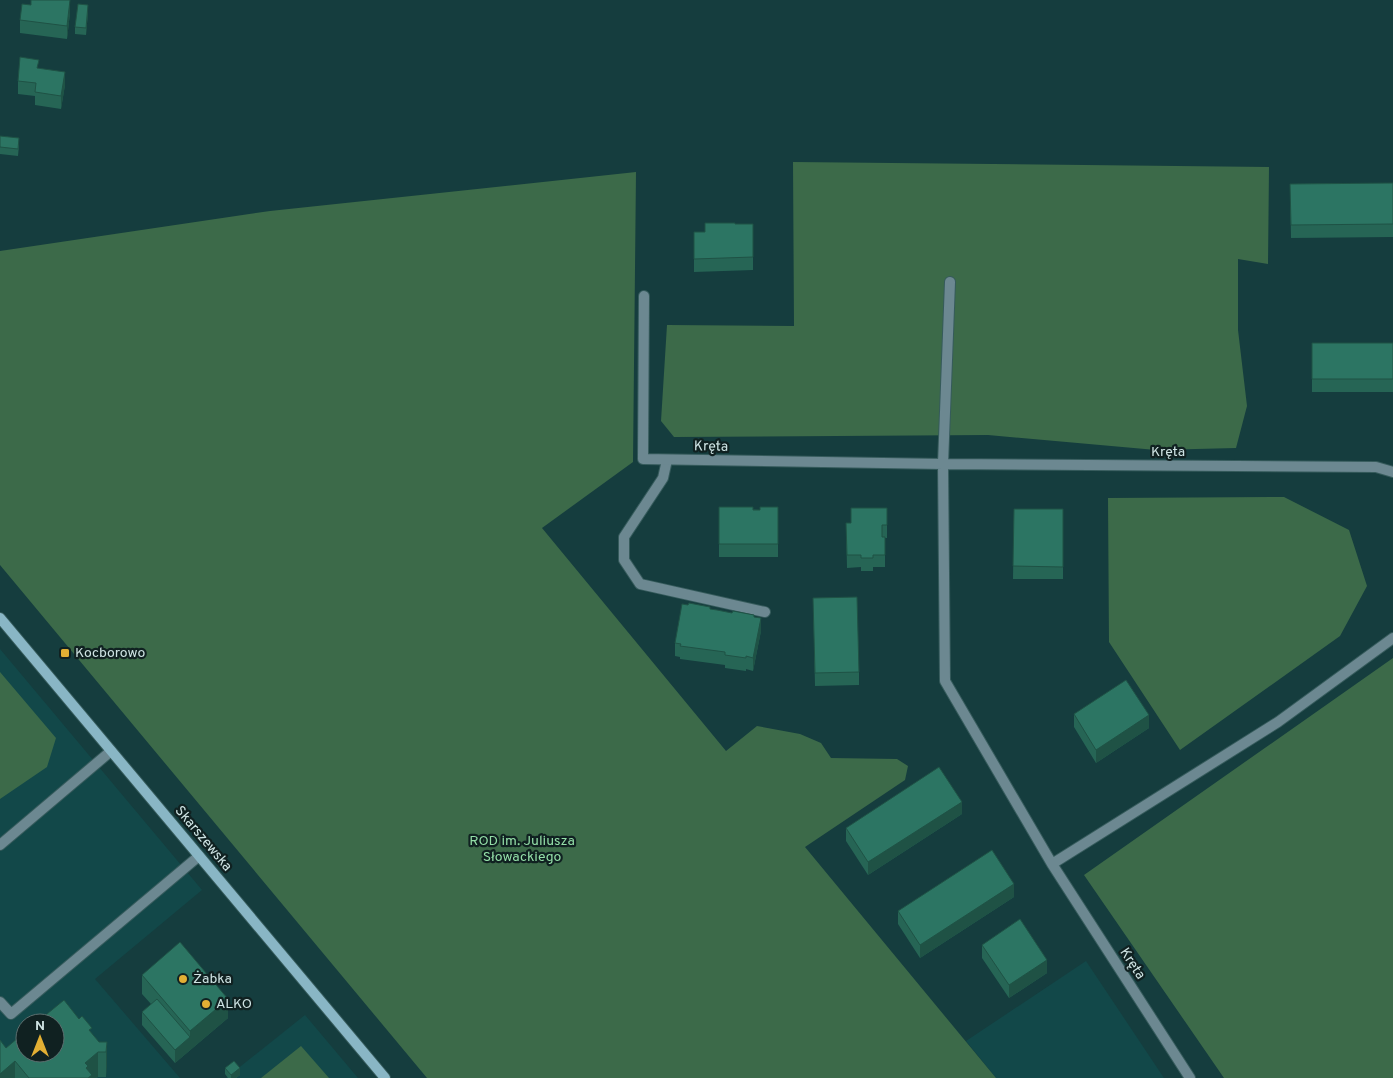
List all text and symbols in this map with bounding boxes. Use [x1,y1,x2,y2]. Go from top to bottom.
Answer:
street label: Kręta [694,438,728,456]
street label: Kręta [1151,444,1185,461]
place label: Kocborowo [75,645,145,662]
marker: Kocborowo [59,647,71,659]
street label: Skarszewska [171,803,235,875]
park label: ROD im. Juliusza Słowackiego [469,833,575,866]
street label: Kręta [1116,945,1148,983]
place label: Żabka [193,970,232,988]
marker: Żabka [177,973,189,985]
place label: ALKO [216,996,252,1013]
marker: ALKO [200,998,212,1010]
north arrow [15,1013,65,1063]
text: N [35,1018,45,1035]

